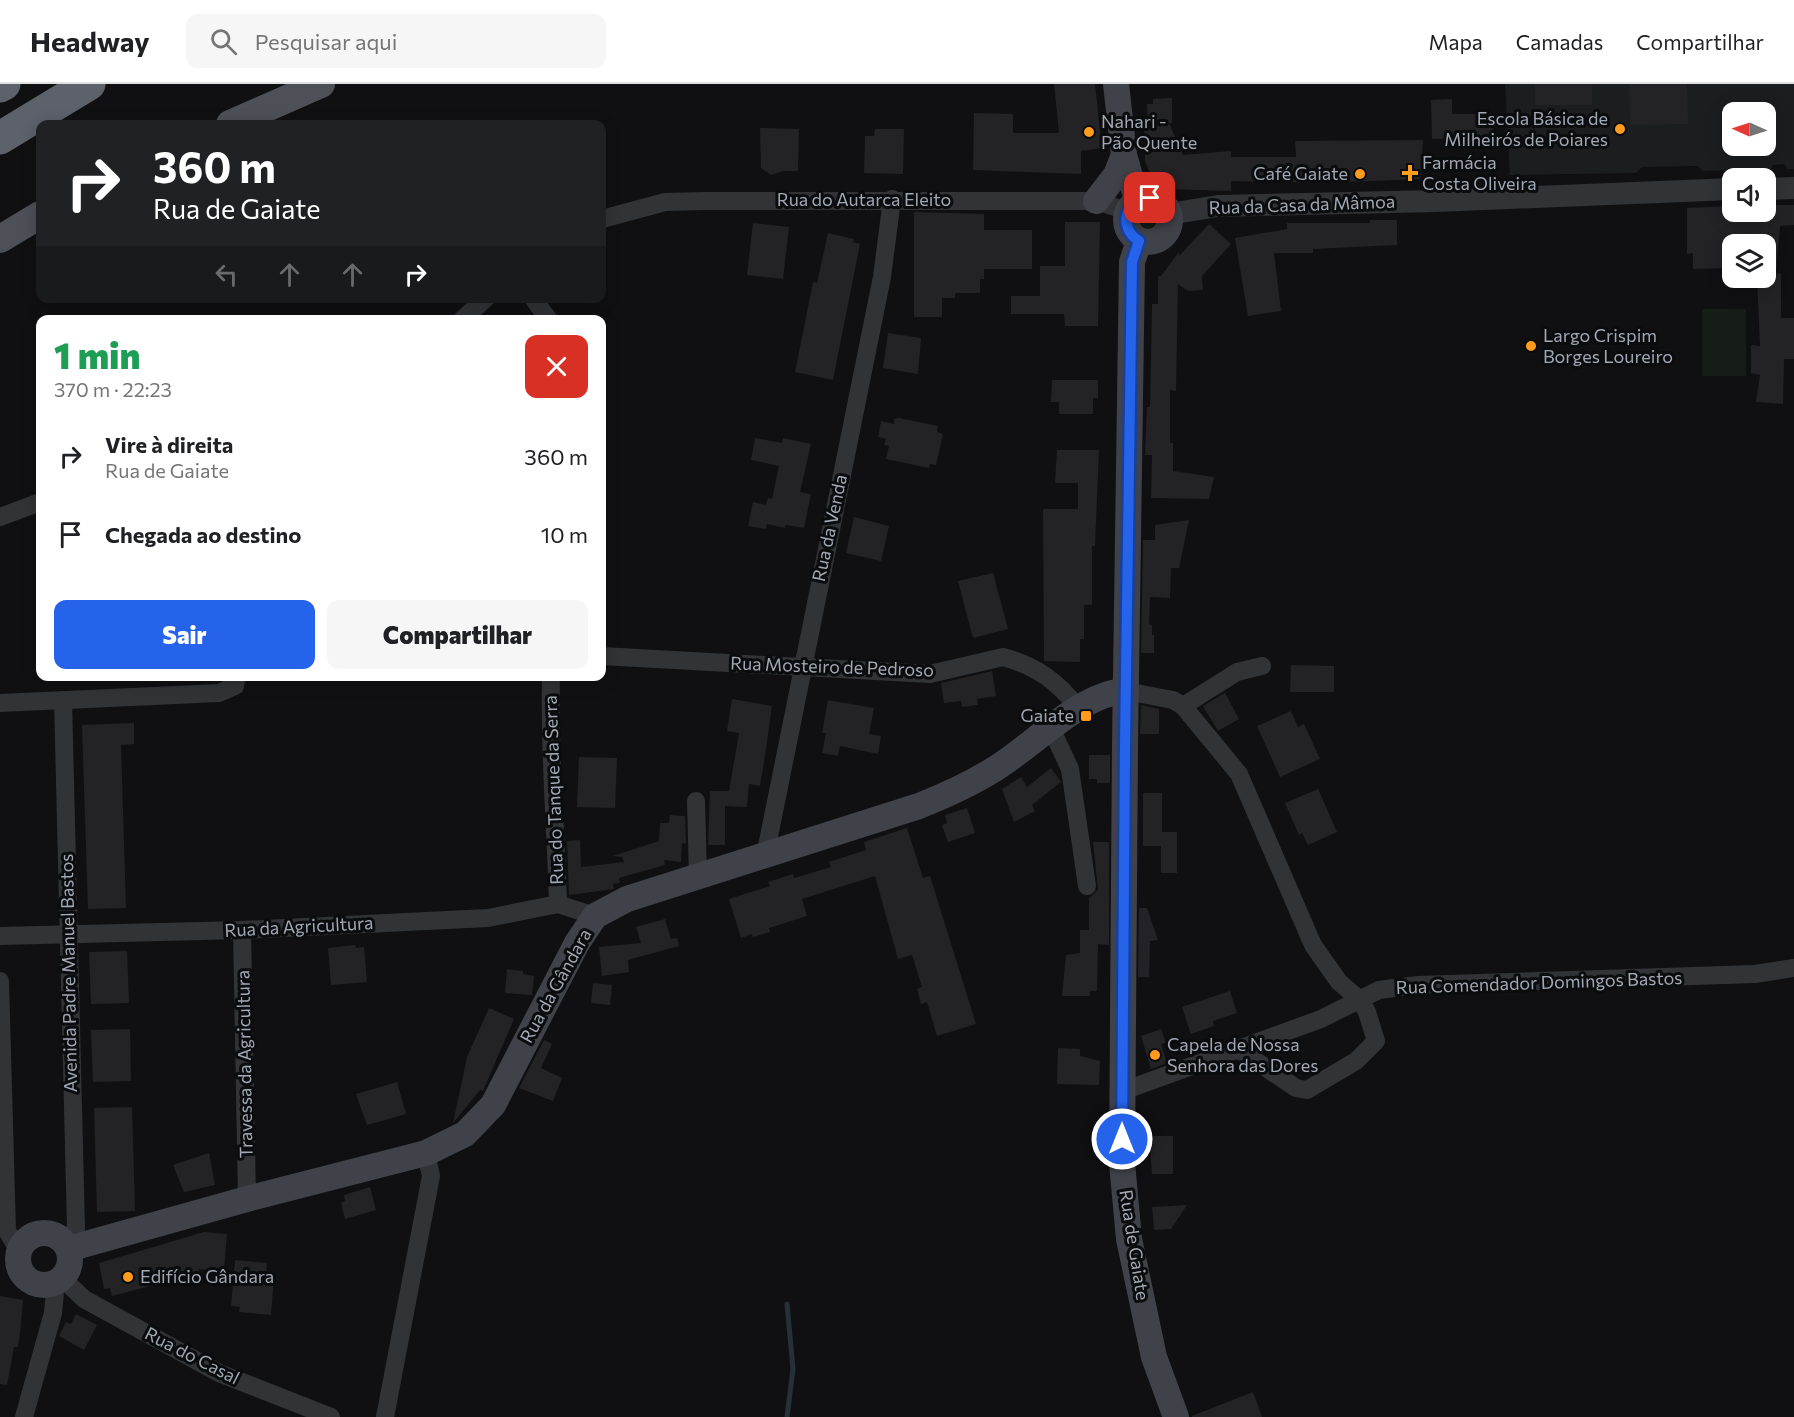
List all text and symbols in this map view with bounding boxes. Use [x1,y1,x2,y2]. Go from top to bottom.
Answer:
search box [186,14,606,68]
text: Headway [30,24,150,58]
icon: search [207,25,240,58]
text: Pesquisar aqui [255,28,397,55]
text: Mapa [1429,29,1483,54]
text: Camadas [1516,29,1603,54]
text: Compartilhar [1636,29,1764,54]
north arrow [1722,102,1776,156]
map controls [1722,102,1776,288]
place label: Escola Básica de Milheirós de Poiares [1444,107,1608,150]
place label: Nahari - Pão Quente [1101,110,1197,153]
marker: Escola Básica de Milheirós de Poiares [1613,122,1627,136]
marker: Nahari - Pão Quente [1082,125,1096,139]
text: 360 m [153,140,276,192]
icon: right [54,144,132,222]
place label: Farmácia Costa Oliveira [1422,151,1537,194]
place label: Café Gaiate [1253,162,1348,184]
marker: Farmácia Costa Oliveira [1403,166,1417,180]
marker: Café Gaiate [1353,167,1367,181]
button: sound [1722,168,1776,222]
pin [1124,172,1175,223]
icon: arrive [1133,181,1166,214]
street label: Rua do Autarca Eleito [777,188,951,210]
street label: Rua da Casa da Mâmoa [1208,190,1396,218]
text: Rua de Gaiate [153,192,320,225]
button: layers [1722,234,1776,288]
icon: left [210,258,243,291]
icon: ahead [273,258,306,291]
icon: ahead [336,258,369,291]
icon: right [399,258,432,291]
place label: Largo Crispim Borges Loureiro [1543,324,1673,367]
text: 1 min [54,332,140,376]
button: close [525,335,588,398]
marker: Largo Crispim Borges Loureiro [1524,339,1538,353]
text: 370 m · 22:23 [54,377,172,401]
text: Vire à direita [105,431,233,458]
icon: right [54,440,87,473]
text: 360 m [524,443,588,470]
text: Rua de Gaiate [105,458,229,482]
street label: Rua da Venda [807,472,851,583]
icon: arrive [54,518,87,551]
text: Chegada ao destino [105,521,301,548]
text: 10 m [541,521,588,548]
button: Sair [54,600,315,669]
button: Compartilhar [327,600,588,669]
street label: Rua Mosteiro de Pedroso [730,651,934,681]
street label: Rua do Tanque da Serra [539,695,567,885]
place label: Gaiate [1021,704,1074,726]
marker: Gaiate [1079,709,1093,723]
street label: Avenida Padre Manuel Bastos [55,853,81,1093]
street label: Rua da Agricultura [224,911,374,941]
street label: Rua da Gândara [515,925,596,1046]
street label: Rua Comendador Domingos Bastos [1395,966,1683,998]
street label: Travessa da Agricultura [231,970,257,1158]
place label: Capela de Nossa Senhora das Dores [1167,1033,1318,1076]
marker: Capela de Nossa Senhora das Dores [1148,1048,1162,1062]
position arrow [1090,1107,1154,1171]
street label: Rua de Gaiate [1115,1188,1155,1302]
place label: Edifício Gândara [140,1265,274,1287]
marker: Edifício Gândara [121,1270,135,1284]
street label: Rua do Casal [141,1322,244,1388]

